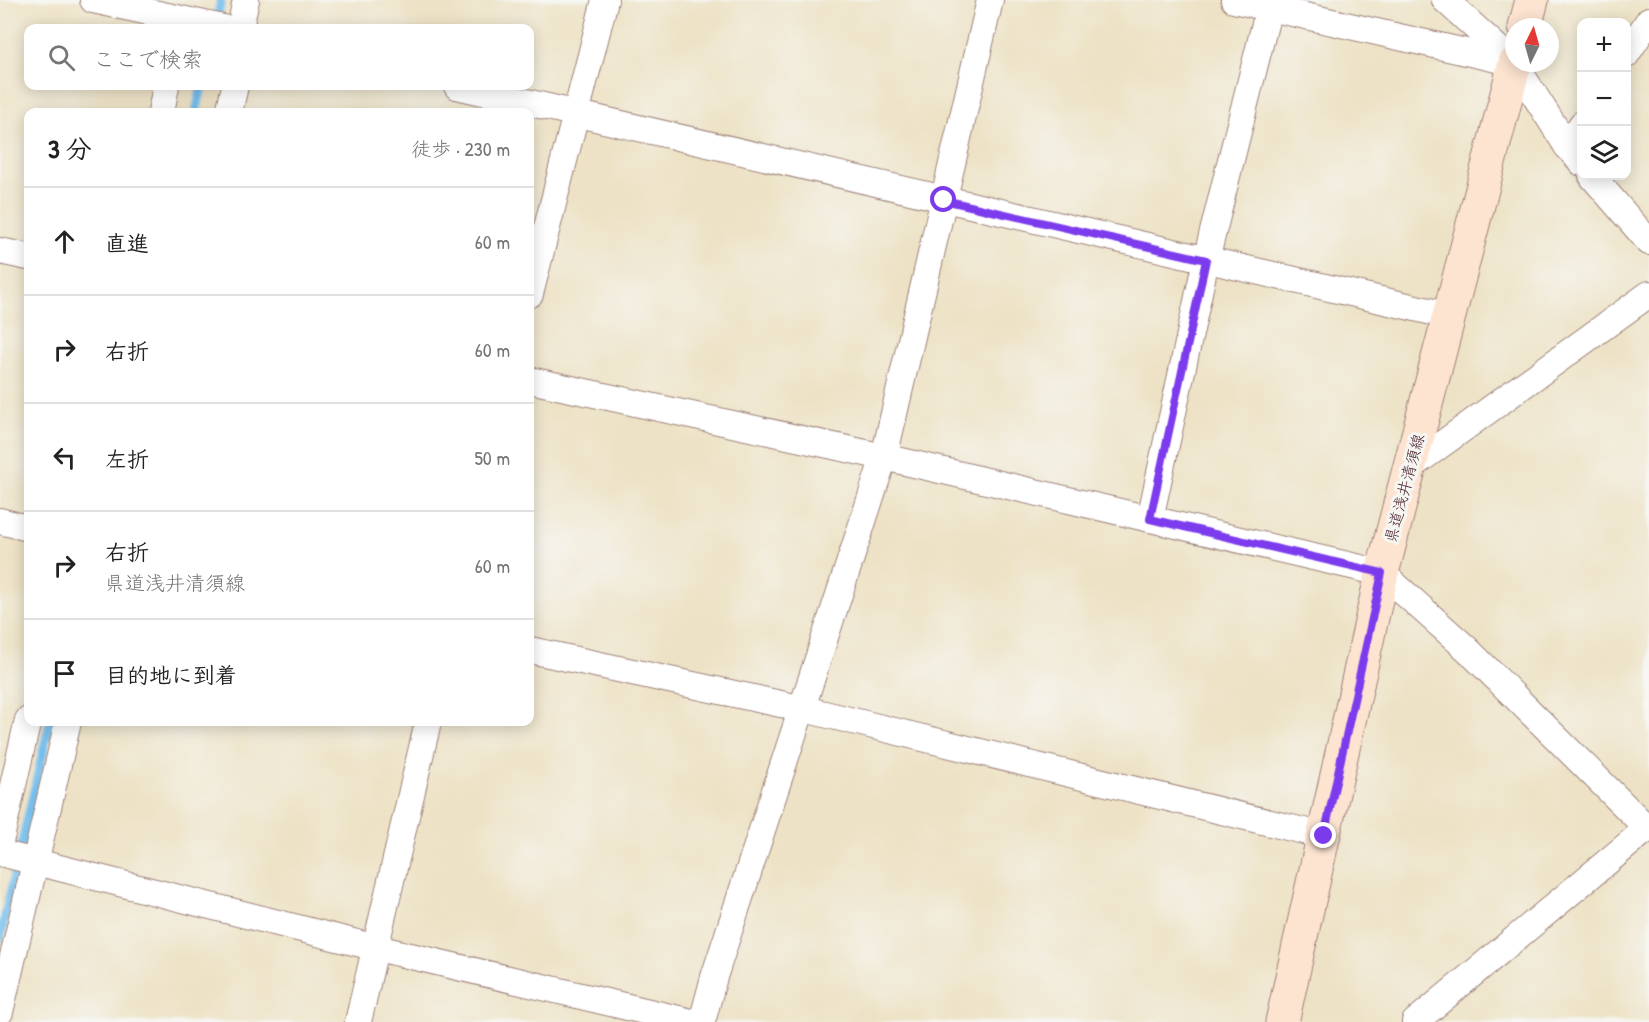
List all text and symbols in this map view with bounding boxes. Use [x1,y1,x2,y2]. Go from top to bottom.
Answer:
north arrow [1505,18,1559,72]
map controls [1577,18,1631,180]
button: + [1577,18,1631,72]
search box [24,24,534,90]
icon: search [45,41,78,74]
text: ここで検索 [93,44,203,74]
button: − [1577,72,1631,126]
button: layers [1577,126,1631,180]
text: 3 分 [48,131,92,166]
text: 徒歩 · 230 m [411,135,510,162]
route start [930,186,956,212]
icon: ahead [48,225,81,258]
text: 直進 [105,228,149,258]
text: 60 m [475,228,510,255]
icon: right [48,333,81,366]
text: 右折 [105,336,149,366]
text: 60 m [475,336,510,363]
street label: 県道浅井清須線 [1379,431,1429,545]
icon: left [48,441,81,474]
text: 左折 [105,444,149,474]
text: 50 m [474,444,510,471]
text: 右折 [105,537,149,567]
icon: right [48,549,81,582]
text: 60 m [475,552,510,579]
text: 県道浅井清須線 [105,569,245,596]
icon: arrive [48,657,81,690]
text: 目的地に到着 [105,660,237,690]
route end [1310,822,1336,848]

